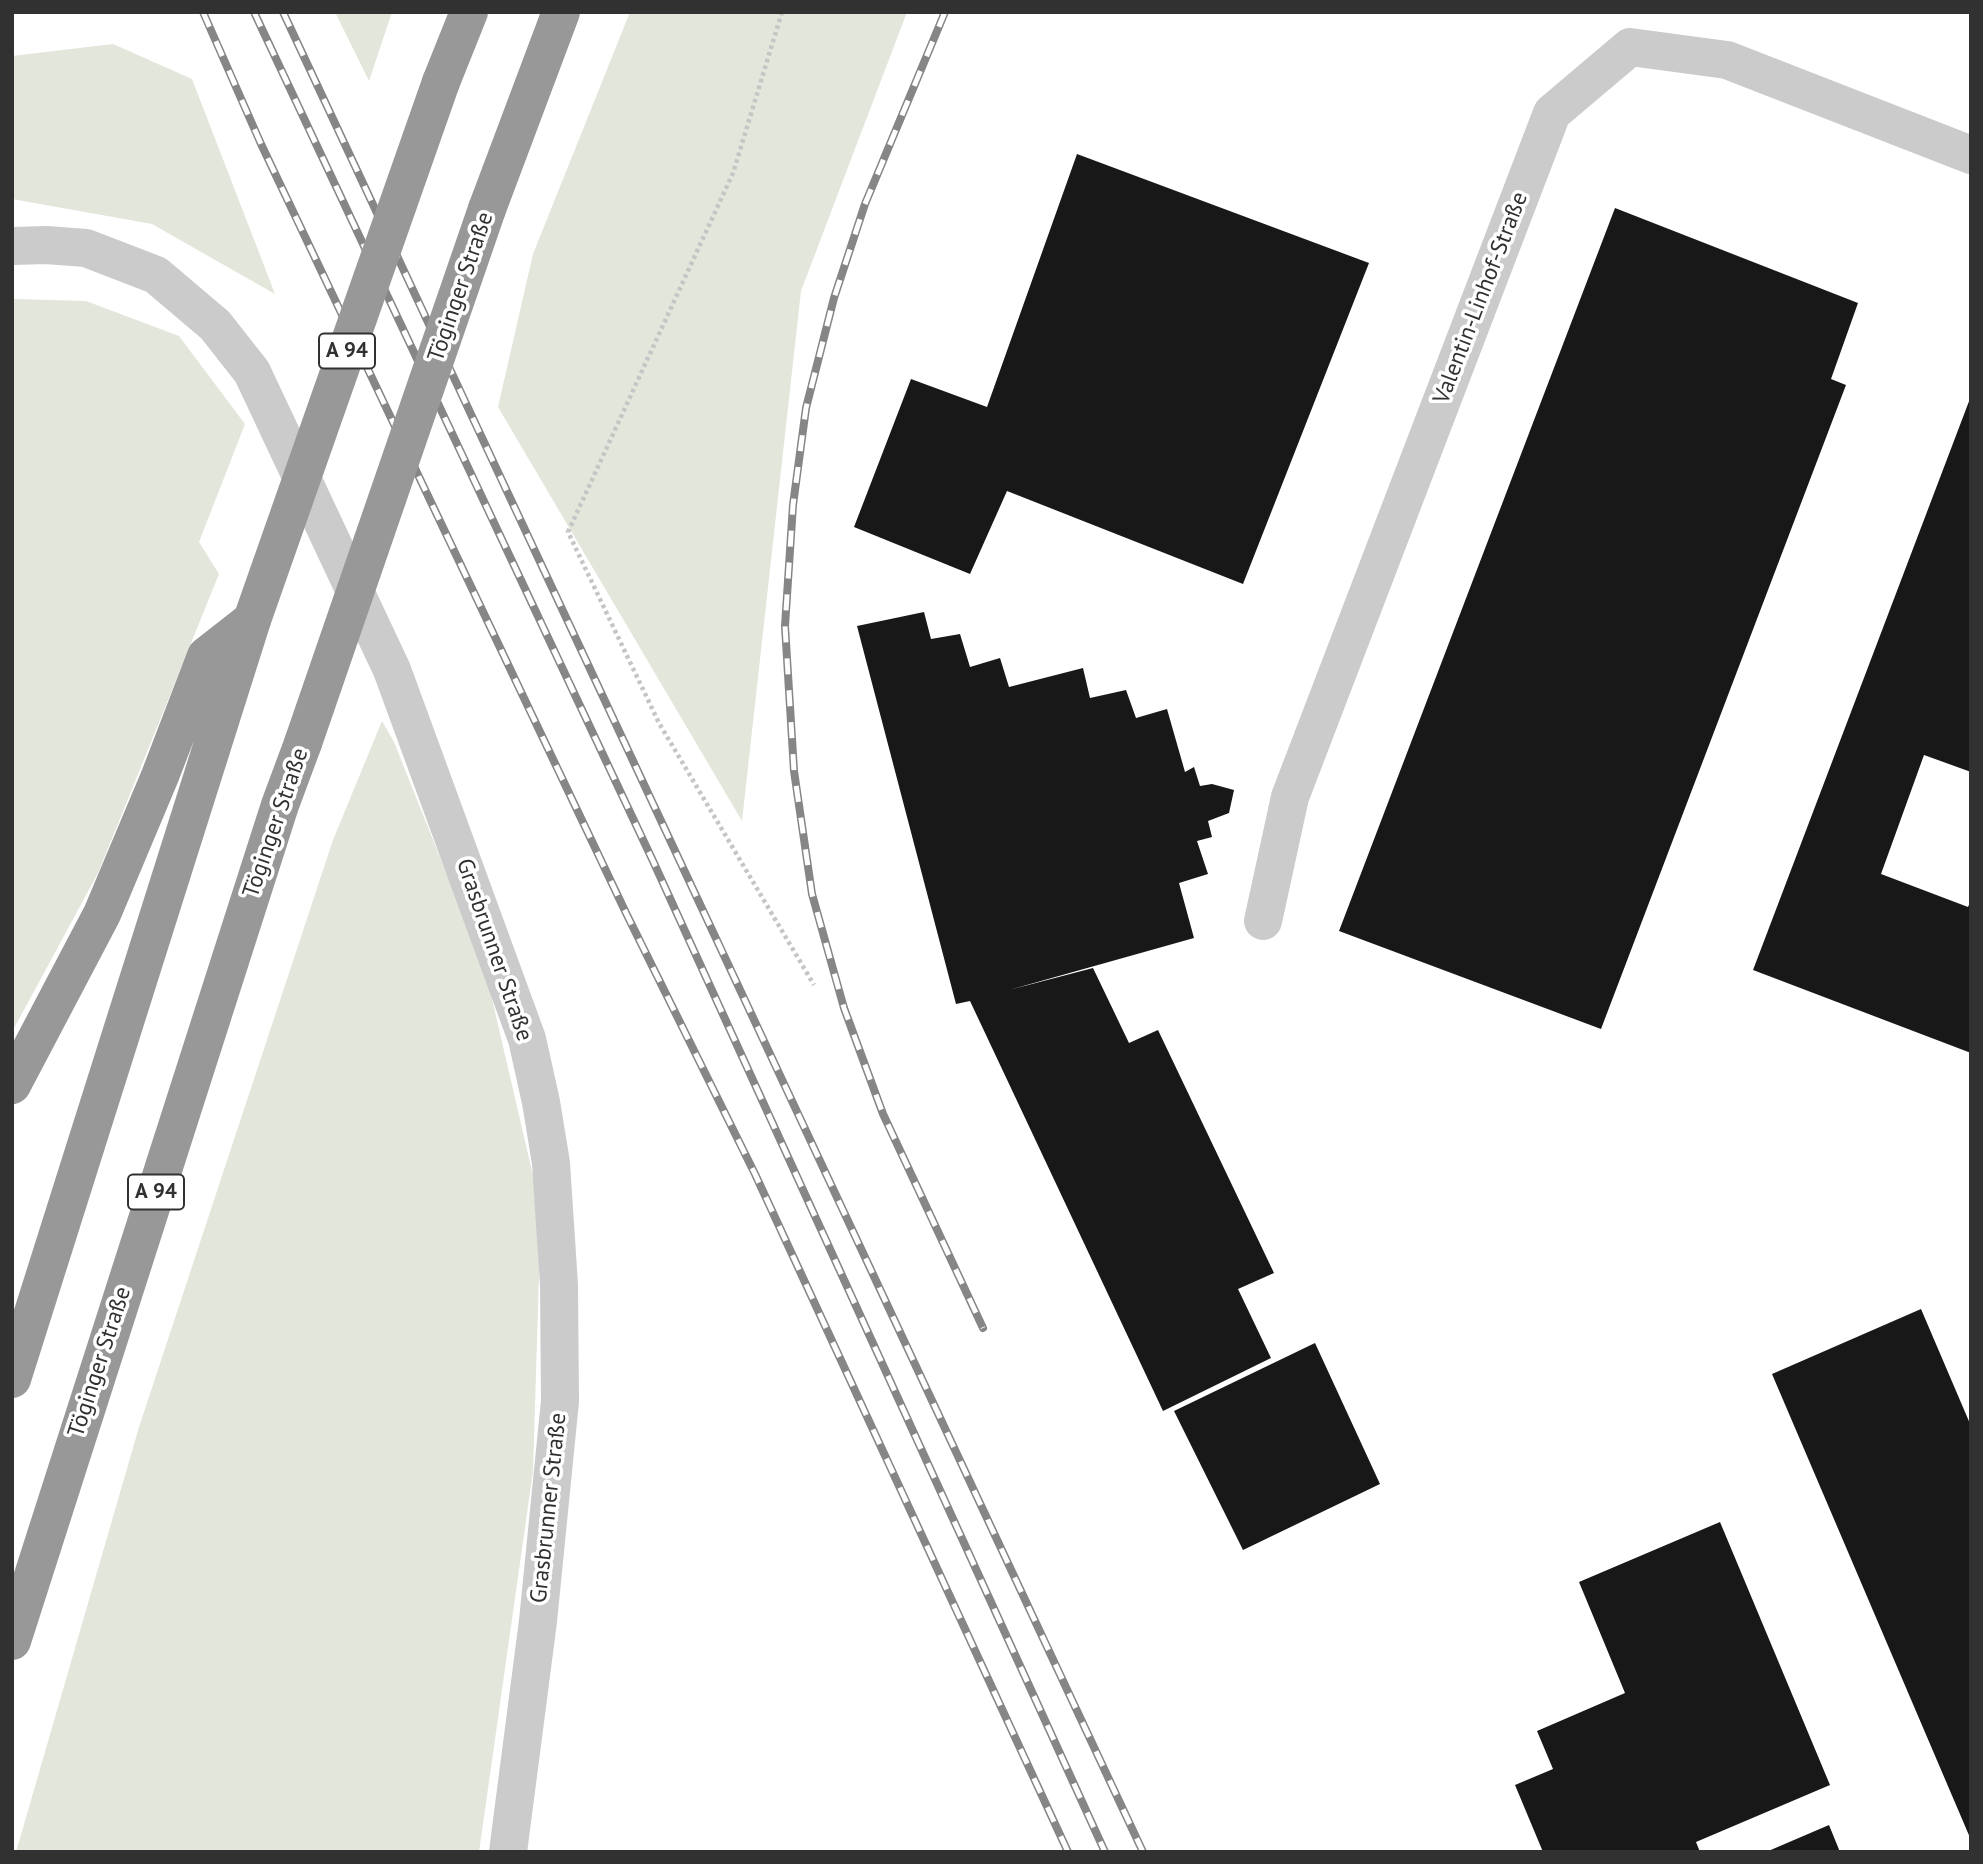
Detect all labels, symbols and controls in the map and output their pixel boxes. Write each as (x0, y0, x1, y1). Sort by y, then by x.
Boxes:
street label: Valentin-Linhof-Straße (1428, 188, 1534, 408)
street label: Töginger Straße (422, 209, 500, 365)
road number: A 94 (319, 334, 375, 368)
street label: Töginger Straße (237, 745, 315, 901)
street label: Grasbrunner Straße (450, 855, 538, 1045)
road number: A 94 (128, 1174, 184, 1210)
street label: Töginger Straße (63, 1283, 137, 1441)
street label: Grasbrunner Straße (525, 1412, 573, 1604)

